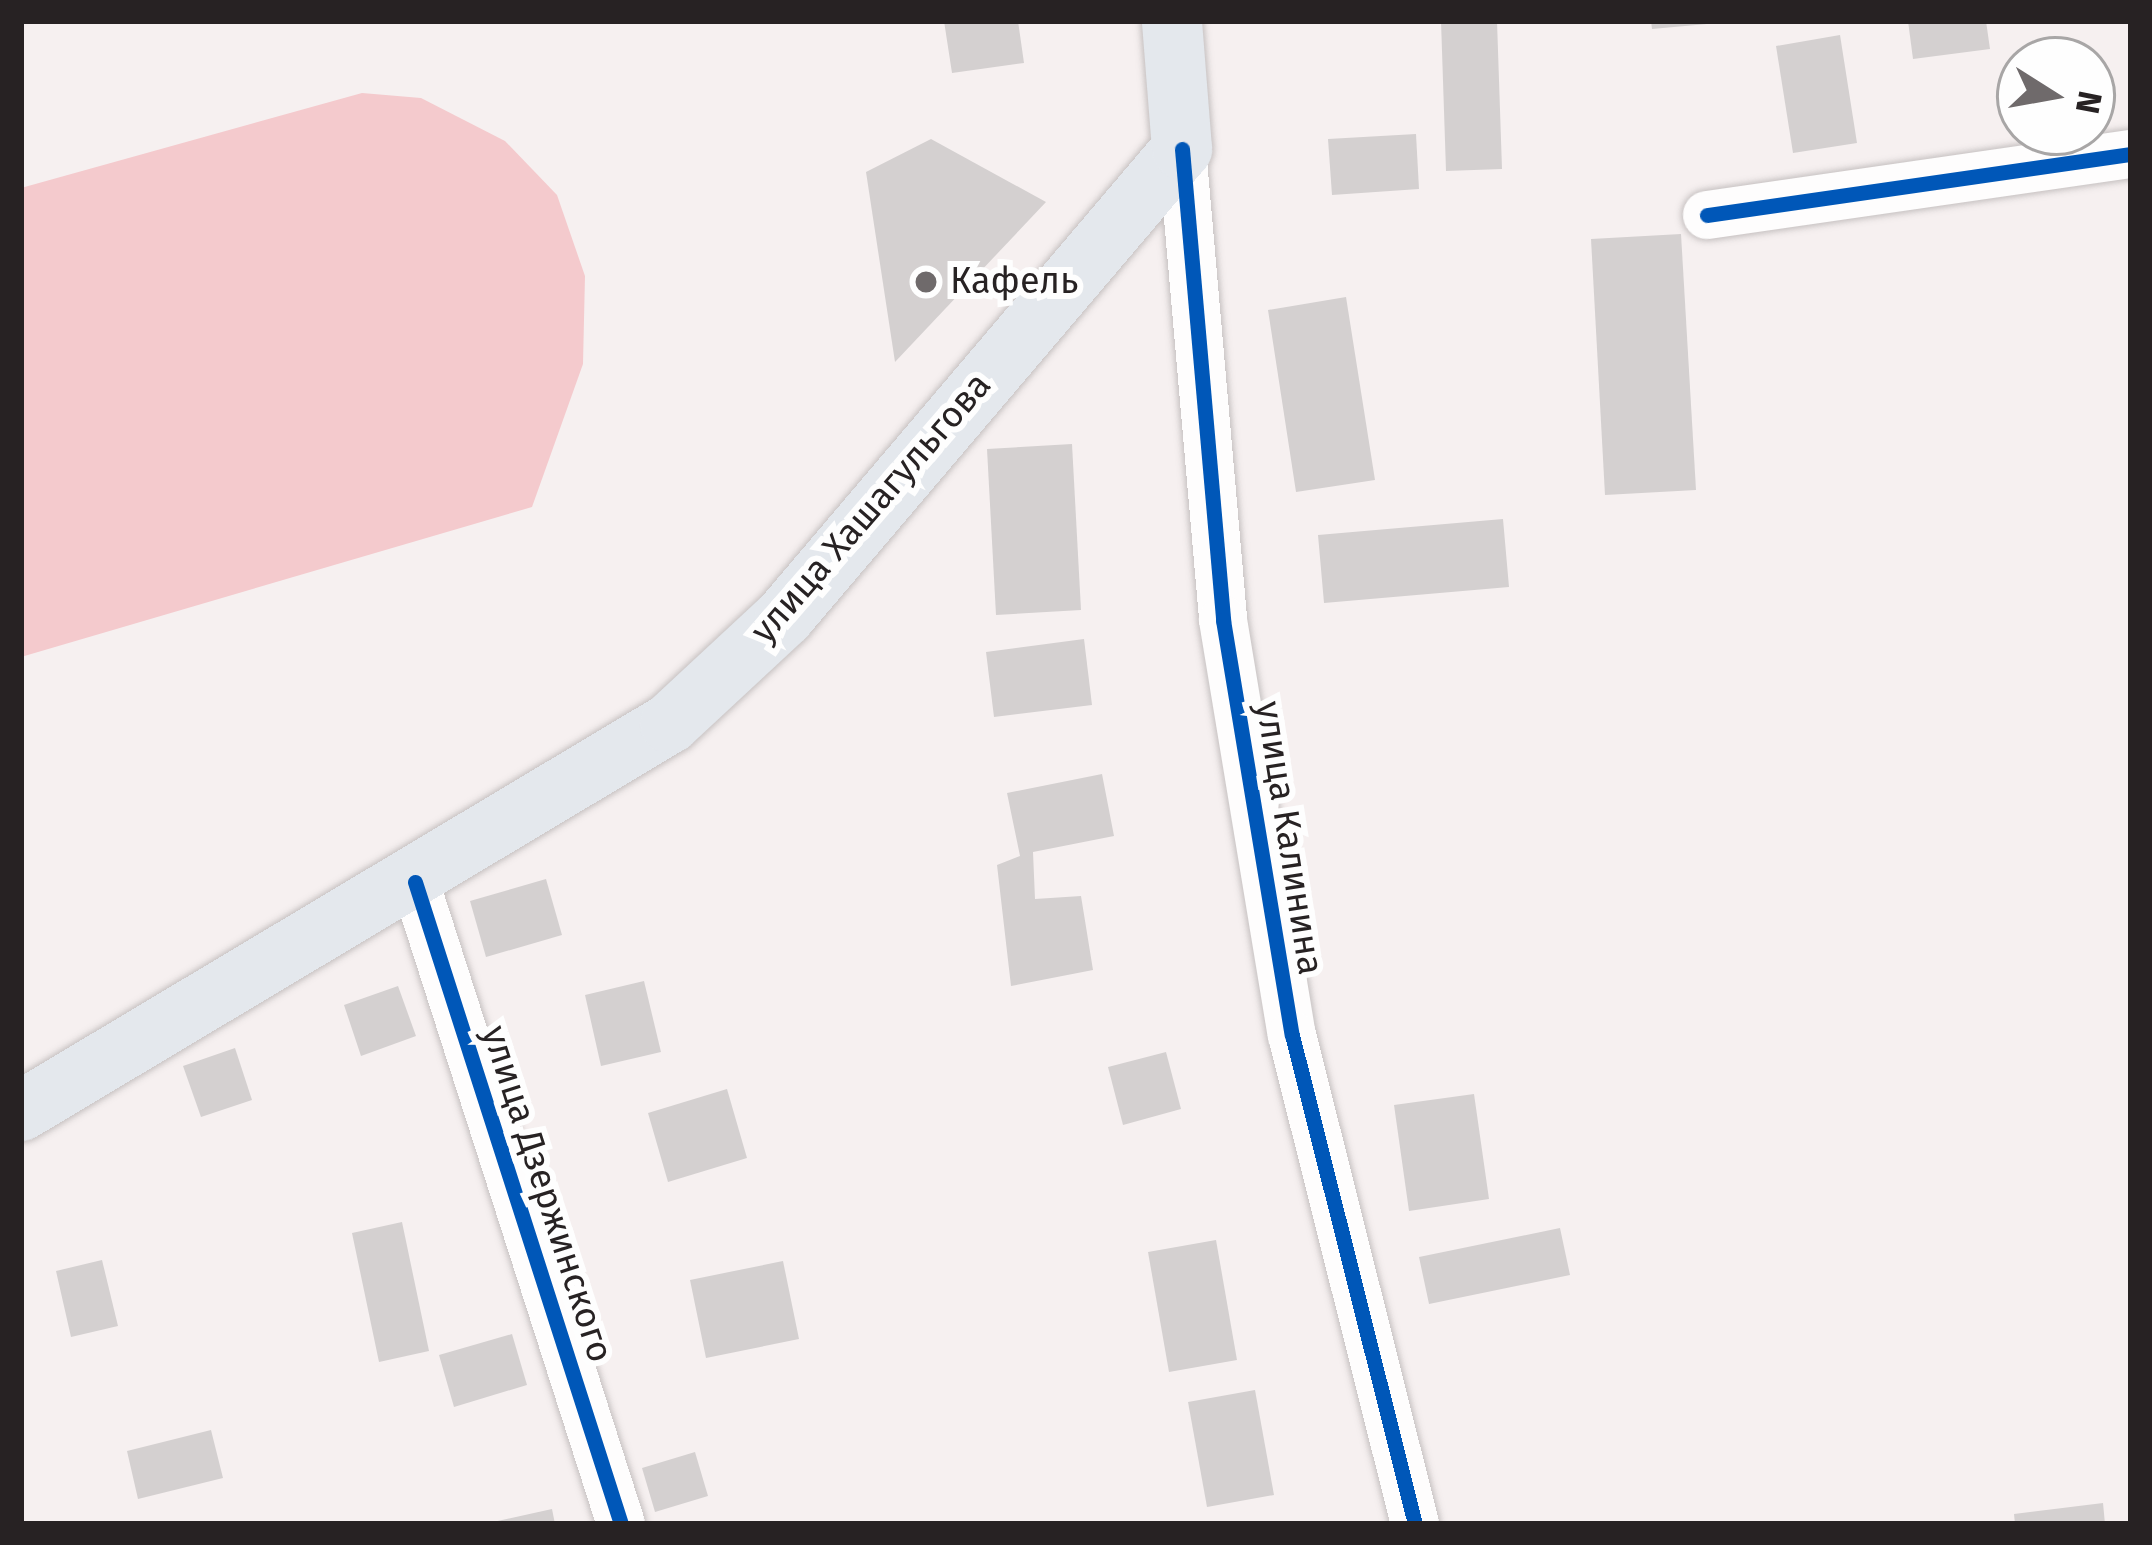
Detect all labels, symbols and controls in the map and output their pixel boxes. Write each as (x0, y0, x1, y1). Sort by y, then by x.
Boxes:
north arrow (1996, 36, 2116, 156)
text: N (2067, 88, 2110, 117)
place label: Кафель (950, 260, 1078, 304)
marker: Кафель (913, 269, 939, 295)
street label: улица Хашагульгова (742, 364, 1000, 652)
street label: улица Калинина (1246, 698, 1332, 978)
street label: улица Дзержинского (472, 1020, 622, 1368)

